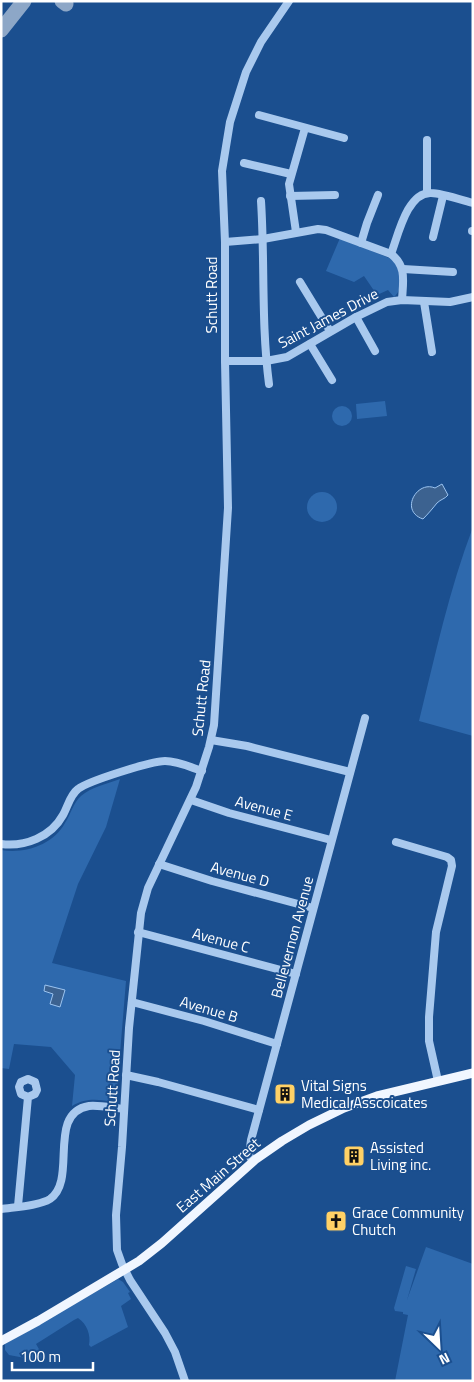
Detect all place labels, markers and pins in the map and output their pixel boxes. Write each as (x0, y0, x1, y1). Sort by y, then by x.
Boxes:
place label: Vital Signs Medical Asscoicates (301, 1074, 428, 1114)
building icon: Vital Signs Medical Asscoicates (273, 1082, 297, 1106)
place label: Assisted Living inc. (370, 1136, 431, 1176)
building icon: Assisted Living inc. (342, 1144, 366, 1168)
place label: Grace Community Chutch (352, 1201, 464, 1241)
church icon: Grace Community Chutch (324, 1209, 348, 1233)

